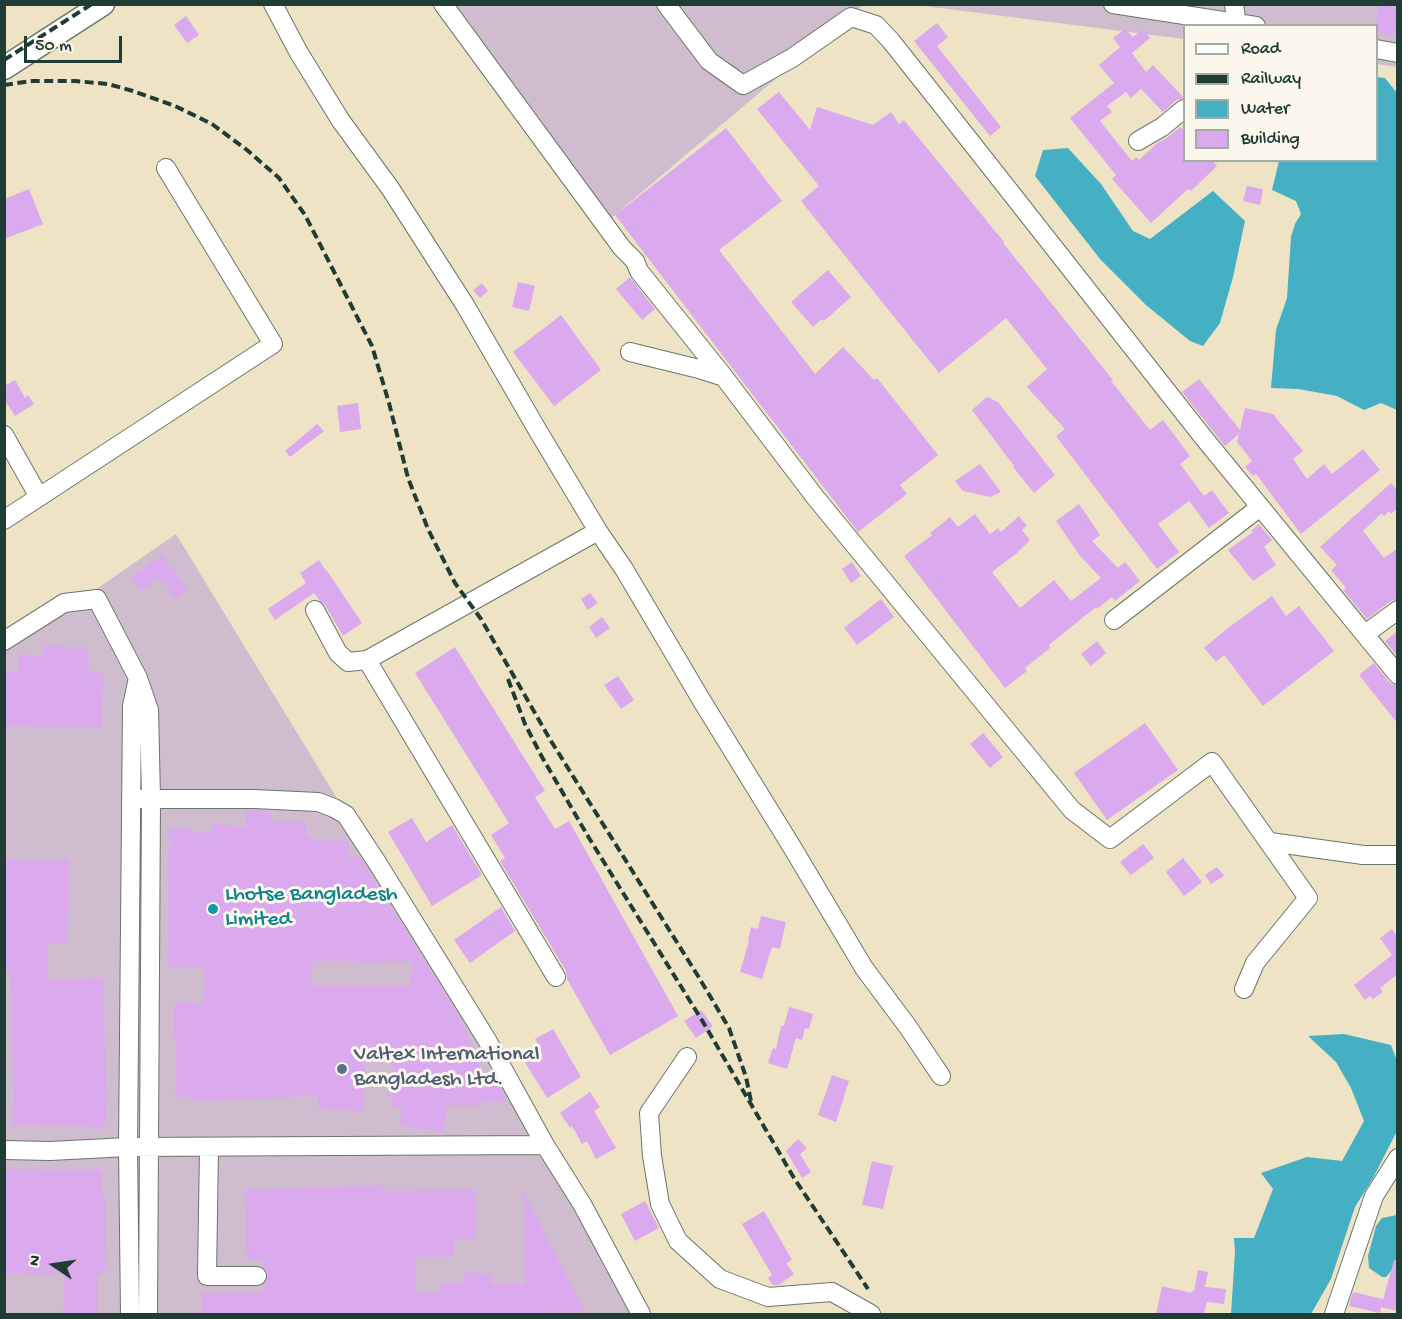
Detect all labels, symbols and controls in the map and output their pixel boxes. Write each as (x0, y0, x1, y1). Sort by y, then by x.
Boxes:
scale bar (27, 24, 124, 62)
legend (1183, 24, 1378, 162)
text: 50 m (35, 36, 72, 57)
text: Road (1241, 39, 1280, 60)
text: Railway (1241, 69, 1301, 90)
text: Water (1241, 99, 1289, 120)
text: Building (1241, 129, 1300, 150)
place label: Lhotse Bangladesh Limited (225, 883, 398, 934)
marker: Lhotse Bangladesh Limited (206, 902, 220, 916)
place label: Valtex International Bangladesh Ltd. (354, 1043, 540, 1094)
marker: Valtex International Bangladesh Ltd. (335, 1062, 349, 1076)
north arrow (24, 1235, 84, 1295)
text: N (26, 1254, 46, 1268)

